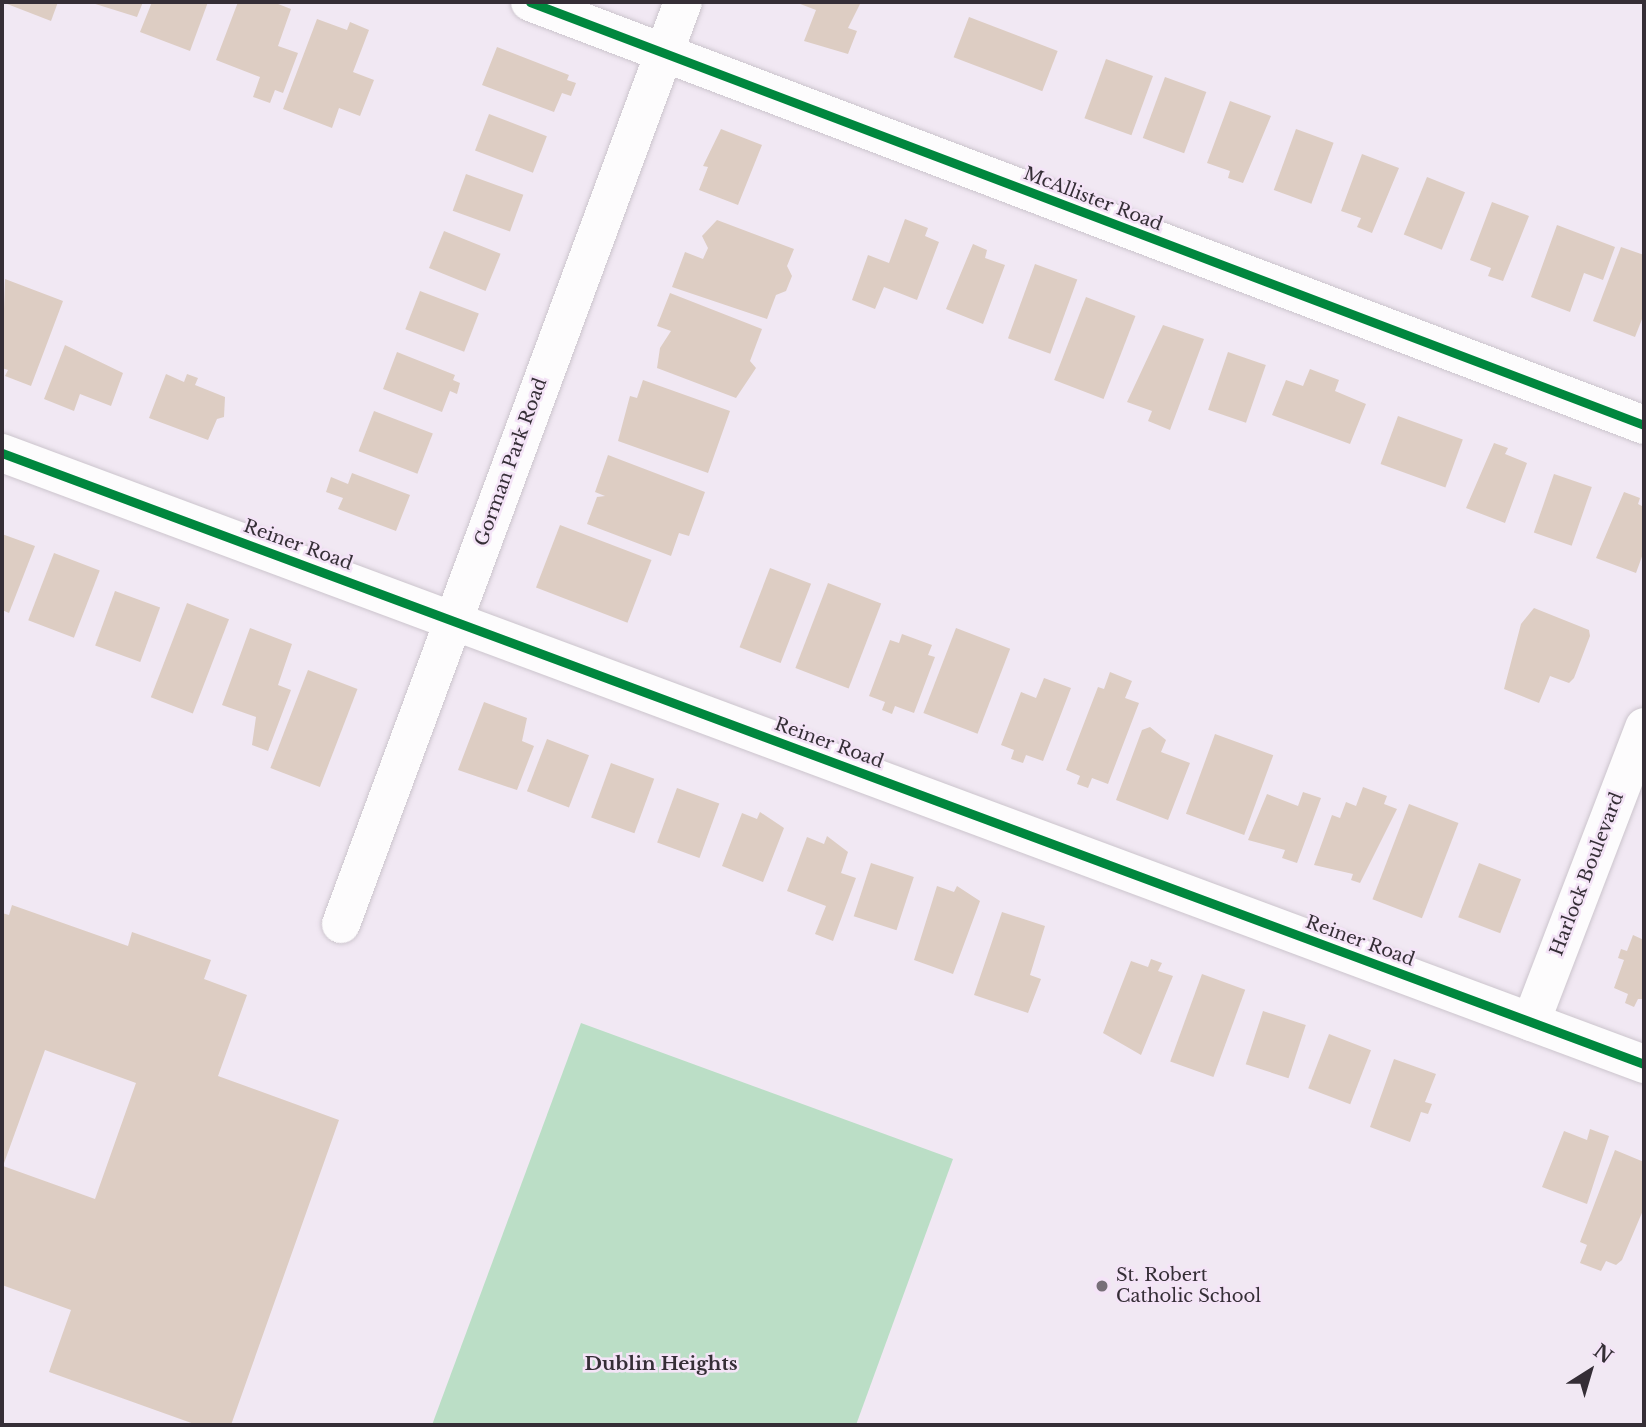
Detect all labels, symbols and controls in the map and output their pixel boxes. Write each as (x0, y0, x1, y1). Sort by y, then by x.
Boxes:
street label: McAllister Road (1020, 162, 1166, 236)
street label: Gorman Park Road (470, 375, 552, 549)
street label: Reiner Road (240, 515, 356, 575)
street label: Reiner Road (771, 713, 887, 773)
street label: Harlock Boulevard (1546, 789, 1628, 959)
street label: Reiner Road (1302, 911, 1418, 971)
place label: St. Robert Catholic School (1116, 1265, 1261, 1308)
marker: St. Robert Catholic School (1094, 1278, 1110, 1294)
north arrow (1555, 1336, 1625, 1406)
text: N (1589, 1339, 1617, 1368)
district label: Dublin Heights (585, 1353, 737, 1375)

